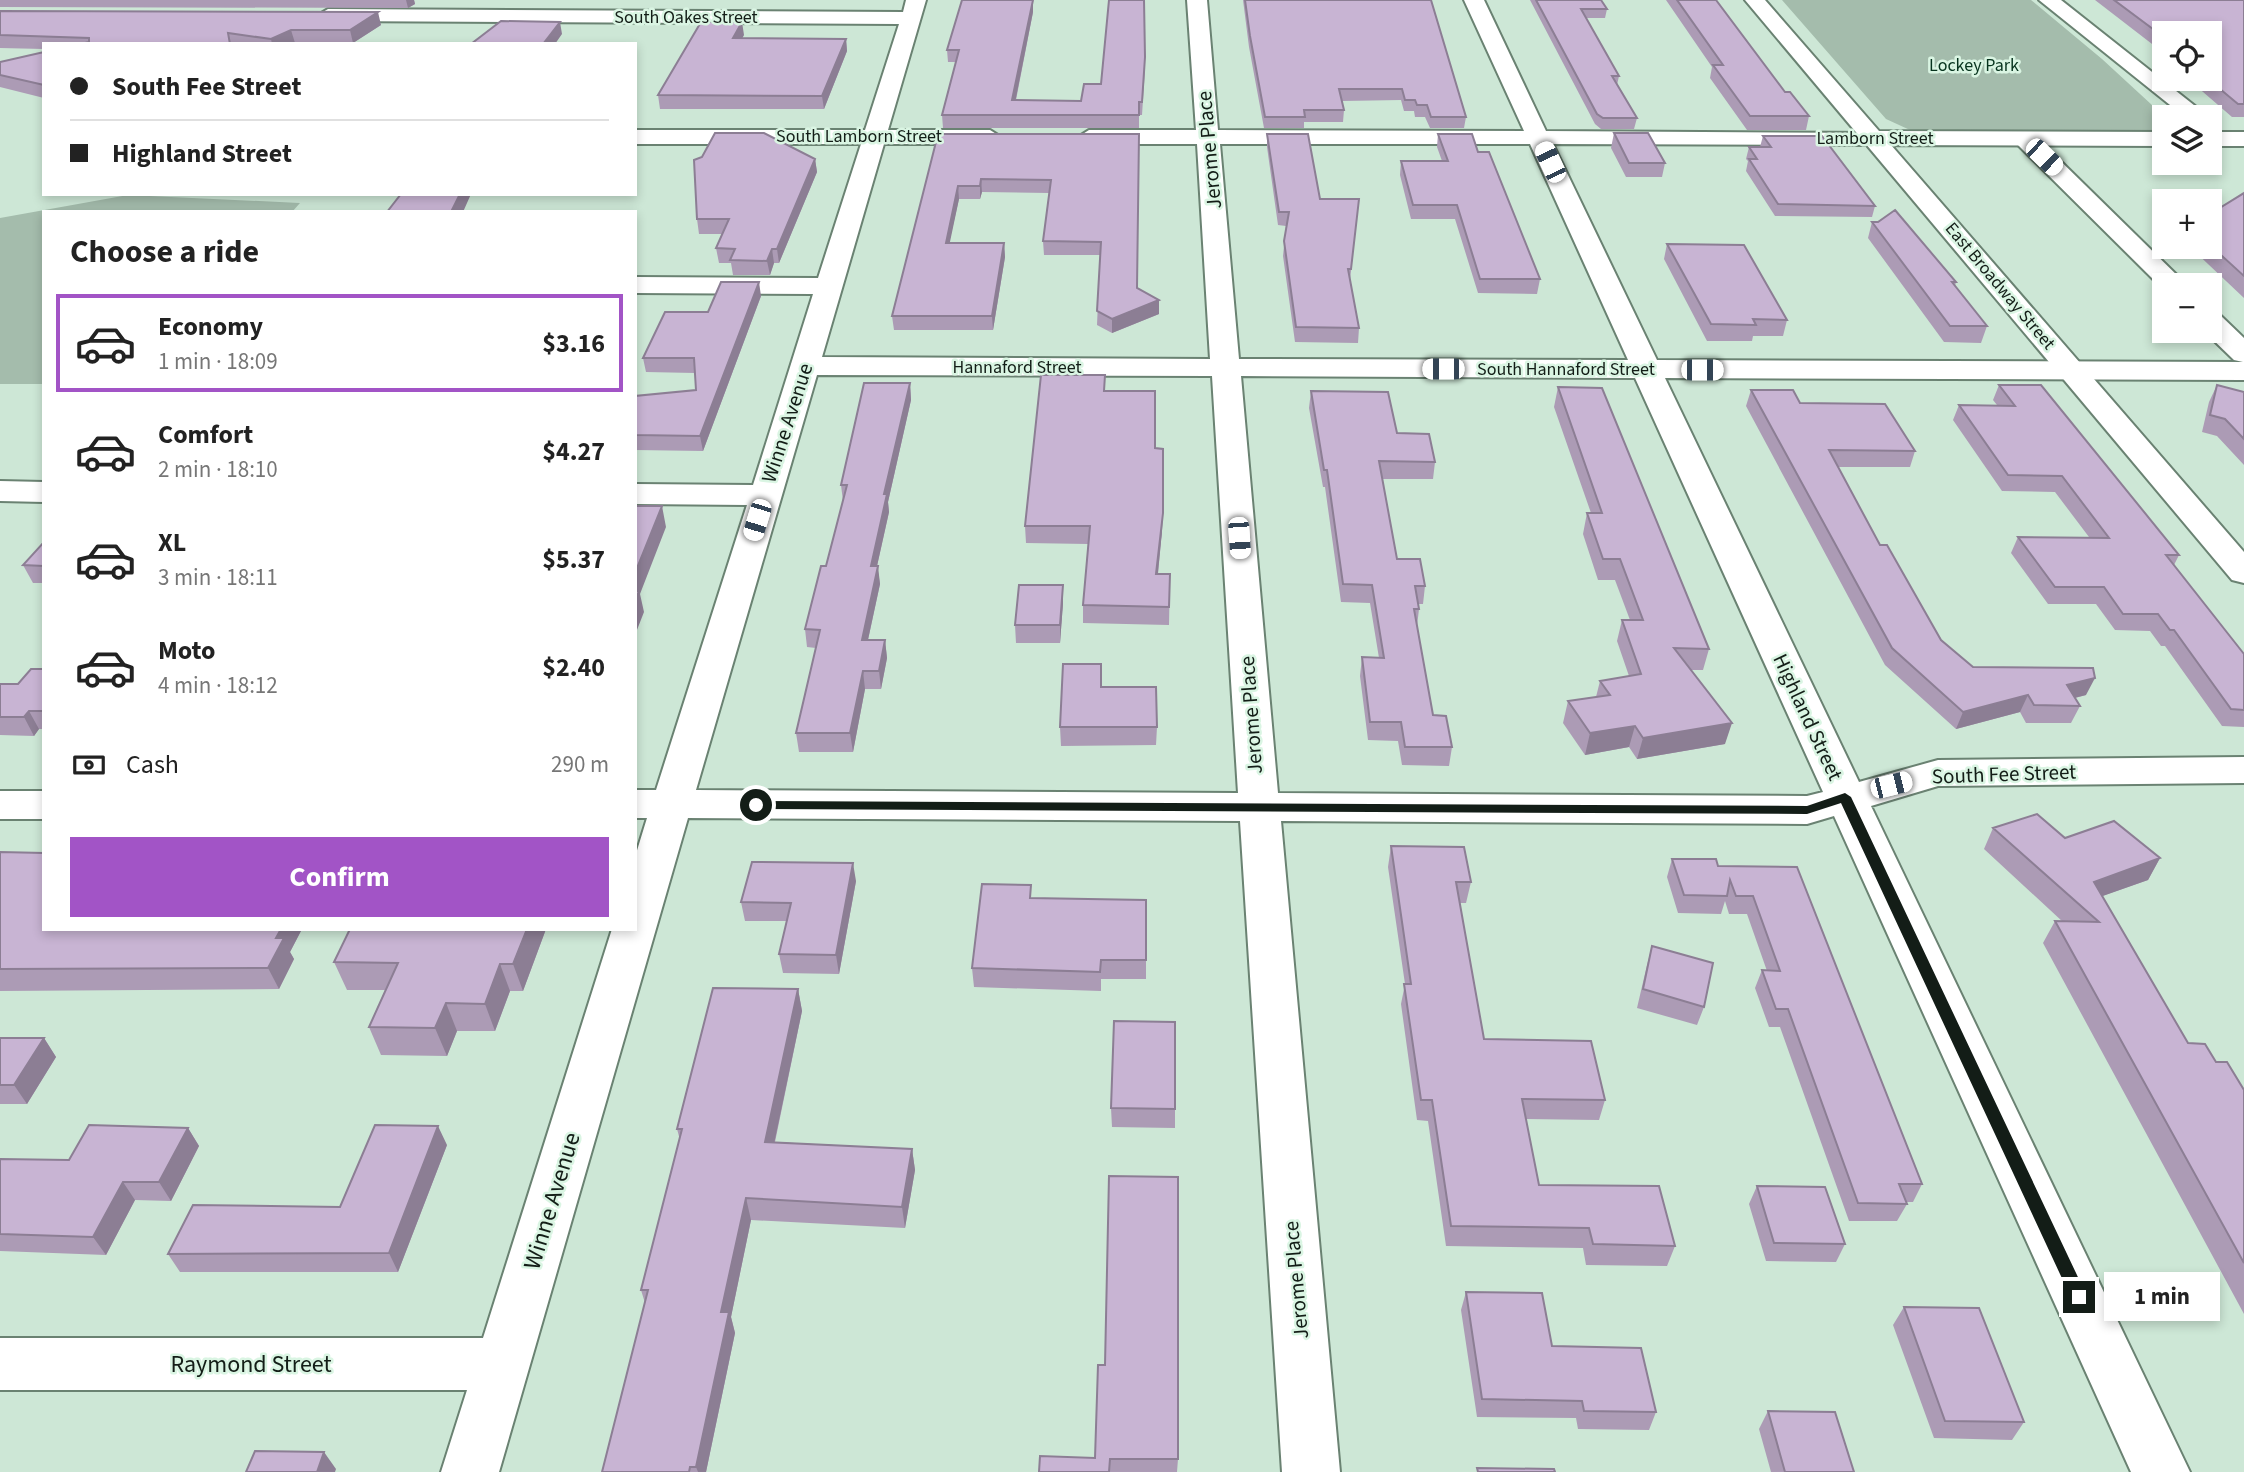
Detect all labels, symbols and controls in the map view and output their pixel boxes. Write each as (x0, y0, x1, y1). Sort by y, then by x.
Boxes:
street label: South Oakes Street (614, 5, 758, 30)
map controls (2152, 21, 2222, 343)
button: locate (2152, 21, 2222, 91)
park label: Lockey Park (1929, 53, 2019, 78)
text: South Fee Street (112, 68, 301, 105)
street label: Jerome Place (1189, 90, 1229, 210)
button: layers (2152, 105, 2222, 175)
street label: South Lamborn Street (776, 124, 942, 149)
street label: Lamborn Street (1816, 126, 1934, 151)
text: Highland Street (112, 135, 292, 172)
car (2022, 135, 2067, 179)
car (1532, 139, 1569, 185)
button: + (2152, 189, 2222, 259)
street label: East Broadway Street (1939, 217, 2061, 355)
text: Choose a ride (70, 229, 259, 275)
button: − (2152, 273, 2222, 343)
text: Economy (158, 308, 263, 345)
icon: car (74, 312, 137, 375)
text: $3.16 (542, 325, 605, 362)
text: 1 min · 18:09 (158, 345, 278, 378)
street label: Hannaford Street (952, 355, 1082, 380)
street label: South Hannaford Street (1477, 357, 1655, 382)
street label: Winne Avenue (754, 359, 820, 487)
car (1423, 359, 1465, 380)
car (1682, 360, 1724, 381)
text: Comfort (158, 416, 253, 453)
icon: car (74, 420, 137, 483)
text: $4.27 (542, 433, 605, 470)
text: 2 min · 18:10 (158, 453, 278, 486)
car (741, 497, 774, 543)
car (1228, 516, 1251, 560)
text: XL (158, 524, 186, 561)
icon: car (74, 528, 137, 591)
text: $5.37 (542, 541, 605, 578)
text: 3 min · 18:11 (158, 561, 278, 594)
text: Moto (158, 632, 215, 669)
icon: car (74, 636, 137, 699)
text: $2.40 (542, 649, 605, 686)
street label: Highland Street (1766, 649, 1850, 785)
street label: Jerome Place (1232, 655, 1270, 775)
text: 4 min · 18:12 (158, 669, 278, 702)
icon: cash (70, 746, 108, 784)
text: Cash (126, 746, 179, 783)
text: 290 m (551, 748, 609, 781)
street label: South Fee Street (1931, 756, 2077, 792)
car (1869, 770, 1914, 800)
route start (740, 789, 772, 821)
button: Confirm (70, 837, 609, 917)
street label: Winne Avenue (515, 1128, 589, 1274)
street label: Jerome Place (1276, 1220, 1316, 1340)
callout: 1 min (2104, 1272, 2219, 1322)
text: 1 min (2134, 1280, 2190, 1313)
route end (2063, 1281, 2095, 1313)
street label: Raymond Street (170, 1347, 332, 1382)

